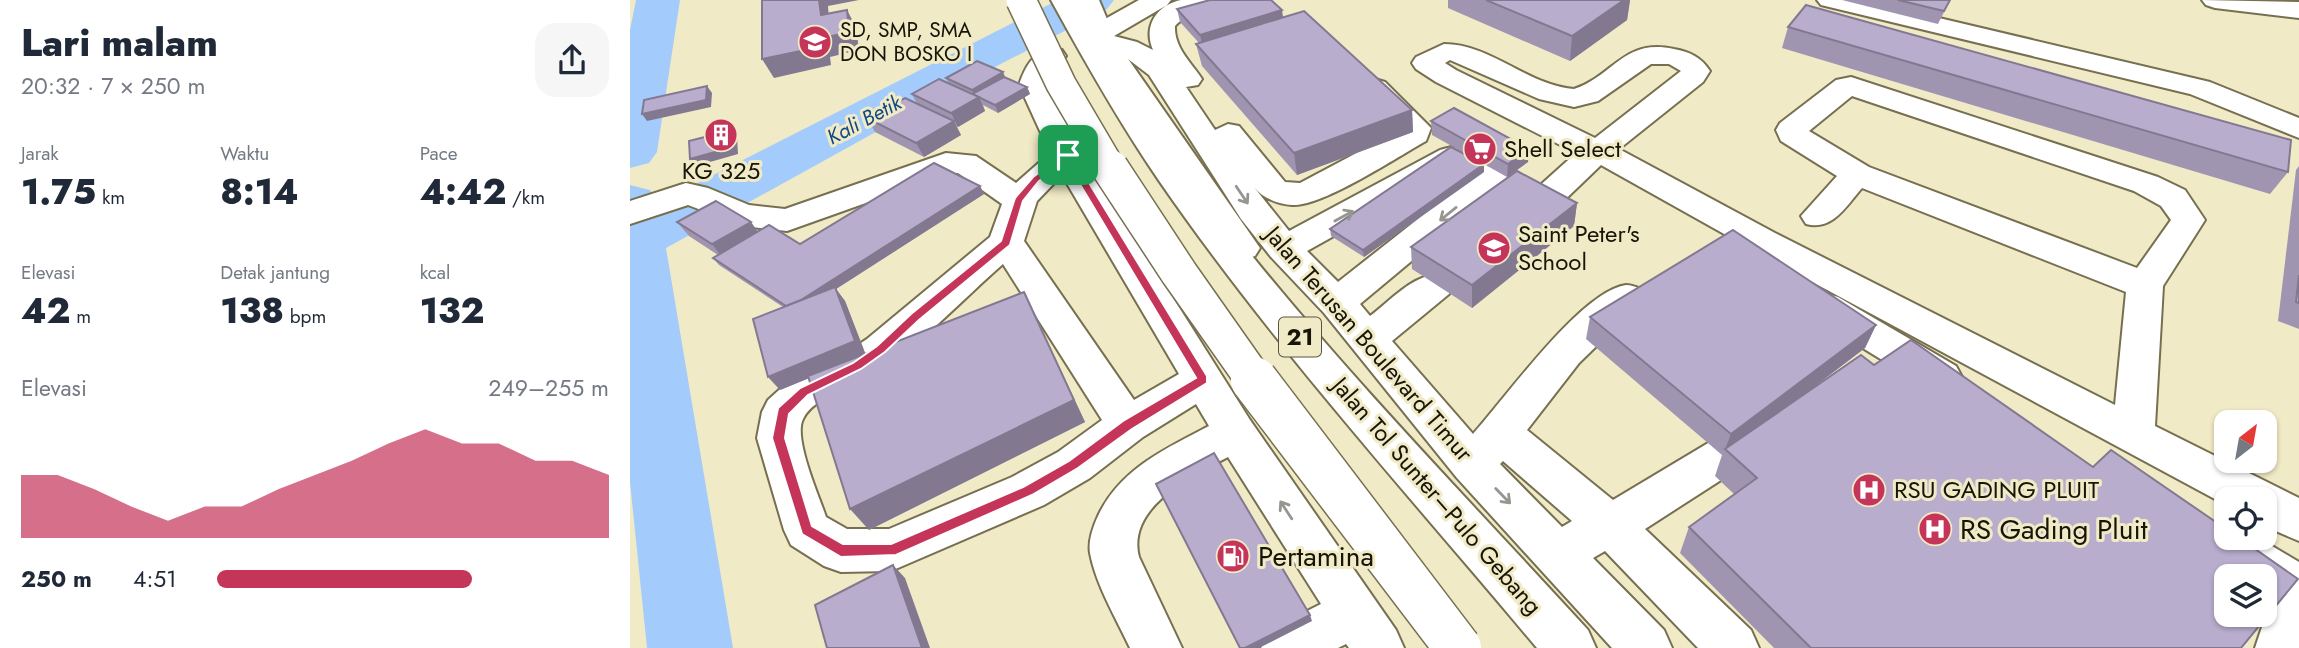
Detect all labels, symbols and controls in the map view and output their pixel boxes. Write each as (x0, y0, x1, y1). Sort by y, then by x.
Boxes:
text: Lari malam (21, 15, 218, 70)
place label: SD, SMP, SMA DON BOSKO I (840, 15, 972, 69)
button: share (535, 23, 609, 97)
school or university icon: SD, SMP, SMA DON BOSKO I (796, 23, 834, 61)
text: 20:32 · 7 × 250 m (21, 69, 205, 103)
water label: Kali Betik (821, 87, 907, 152)
building icon: KG 325 (702, 116, 740, 154)
pin (1038, 125, 1098, 185)
supermarket icon: Shell Select (1461, 130, 1499, 168)
place label: Shell Select (1504, 131, 1621, 166)
icon: arrive (1049, 136, 1087, 174)
text: Jarak (21, 140, 59, 167)
text: Waktu (220, 140, 269, 167)
text: Pace (420, 140, 458, 167)
place label: KG 325 (682, 153, 760, 188)
text: 1.75 (21, 167, 96, 217)
text: 8:14 (220, 167, 299, 217)
text: 4:42 (420, 167, 506, 217)
text: km (96, 184, 125, 211)
text: /km (506, 184, 545, 211)
one-way arrow (1236, 184, 1250, 204)
one-way arrow (1440, 206, 1458, 221)
one-way arrow (1333, 209, 1354, 222)
street label: Jalan Terusan Boulevard Timur (1255, 216, 1482, 470)
place label: Saint Peter's School (1518, 216, 1640, 279)
school or university icon: Saint Peter's School (1475, 229, 1513, 267)
text: Elevasi (21, 259, 75, 286)
text: Detak jantung (220, 259, 330, 286)
text: kcal (420, 259, 450, 286)
text: 42 (21, 286, 71, 336)
text: 138 (220, 286, 284, 336)
text: 132 (420, 286, 484, 336)
text: m (71, 303, 91, 330)
text: bpm (284, 303, 326, 330)
road number: 21 (1279, 318, 1321, 356)
street label: Jalan Tol Sunter–Pulo Gebang (1322, 367, 1551, 622)
text: Elevasi (21, 371, 87, 405)
text: 249–255 m (488, 371, 609, 405)
north arrow (2214, 410, 2277, 472)
map controls (2214, 410, 2277, 627)
hospital icon: RSU GADING PLUIT (1850, 471, 1888, 509)
place label: RSU GADING PLUIT (1894, 472, 2099, 507)
one-way arrow (1495, 487, 1512, 504)
button: locate (2214, 487, 2277, 550)
one-way arrow (1278, 500, 1292, 520)
place label: RS Gading Pluit (1960, 509, 2148, 550)
hospital icon: RS Gading Pluit (1916, 510, 1954, 548)
place label: Pertamina (1258, 536, 1374, 577)
fuel station icon: Pertamina (1214, 537, 1252, 575)
text: 250 m (21, 562, 92, 596)
text: 4:51 (133, 562, 177, 596)
button: layers (2214, 564, 2277, 627)

